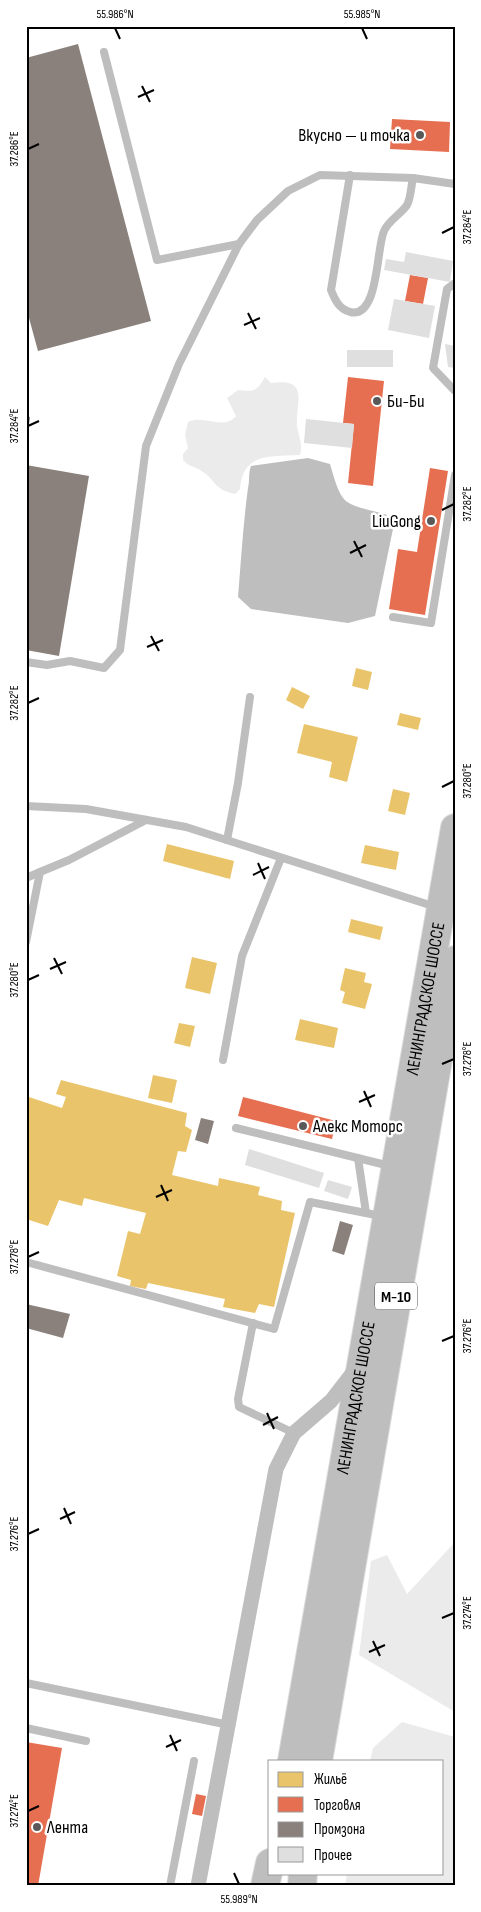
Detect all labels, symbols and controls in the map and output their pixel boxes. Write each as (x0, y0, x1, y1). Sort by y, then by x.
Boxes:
text: 55.986°N (96, 7, 134, 22)
text: 55.985°N (344, 7, 380, 22)
place label: Вкусно — и точка (298, 125, 410, 146)
marker: Вкусно — и точка (414, 129, 426, 141)
text: 37.286°E (7, 131, 22, 167)
text: 37.284°E (460, 209, 475, 244)
place label: Би-Би (387, 391, 424, 412)
marker: Би-Би (371, 395, 383, 407)
text: 37.284°E (7, 408, 22, 443)
text: 37.282°E (460, 486, 475, 522)
place label: LiuGong (372, 511, 421, 532)
marker: LiuGong (425, 515, 437, 527)
text: 37.282°E (7, 685, 22, 721)
text: 37.280°E (460, 763, 475, 799)
street label: ЛЕНИНГРАДСКОЕ ШОССЕ (402, 921, 449, 1078)
text: 37.280°E (7, 962, 22, 998)
text: 37.278°E (460, 1042, 475, 1076)
place label: Алекс Моторс (312, 1116, 403, 1137)
marker: Алекс Моторс (297, 1120, 309, 1132)
text: 37.278°E (7, 1240, 22, 1274)
road number: М-10 (375, 1282, 417, 1310)
text: 37.276°E (460, 1318, 475, 1353)
street label: ЛЕНИНГРАДСКОЕ ШОССЕ (332, 1320, 380, 1477)
text: 37.276°E (7, 1516, 22, 1551)
text: 37.274°E (460, 1596, 475, 1630)
legend (268, 1760, 444, 1874)
text: Жильё (314, 1770, 347, 1789)
text: 37.274°E (7, 1794, 22, 1828)
text: Торговля (314, 1796, 361, 1815)
place label: Лента (46, 1817, 88, 1838)
text: Промзона (314, 1820, 365, 1839)
marker: Лента (31, 1821, 43, 1833)
text: Прочее (314, 1846, 352, 1865)
text: 55.989°N (220, 1892, 258, 1907)

